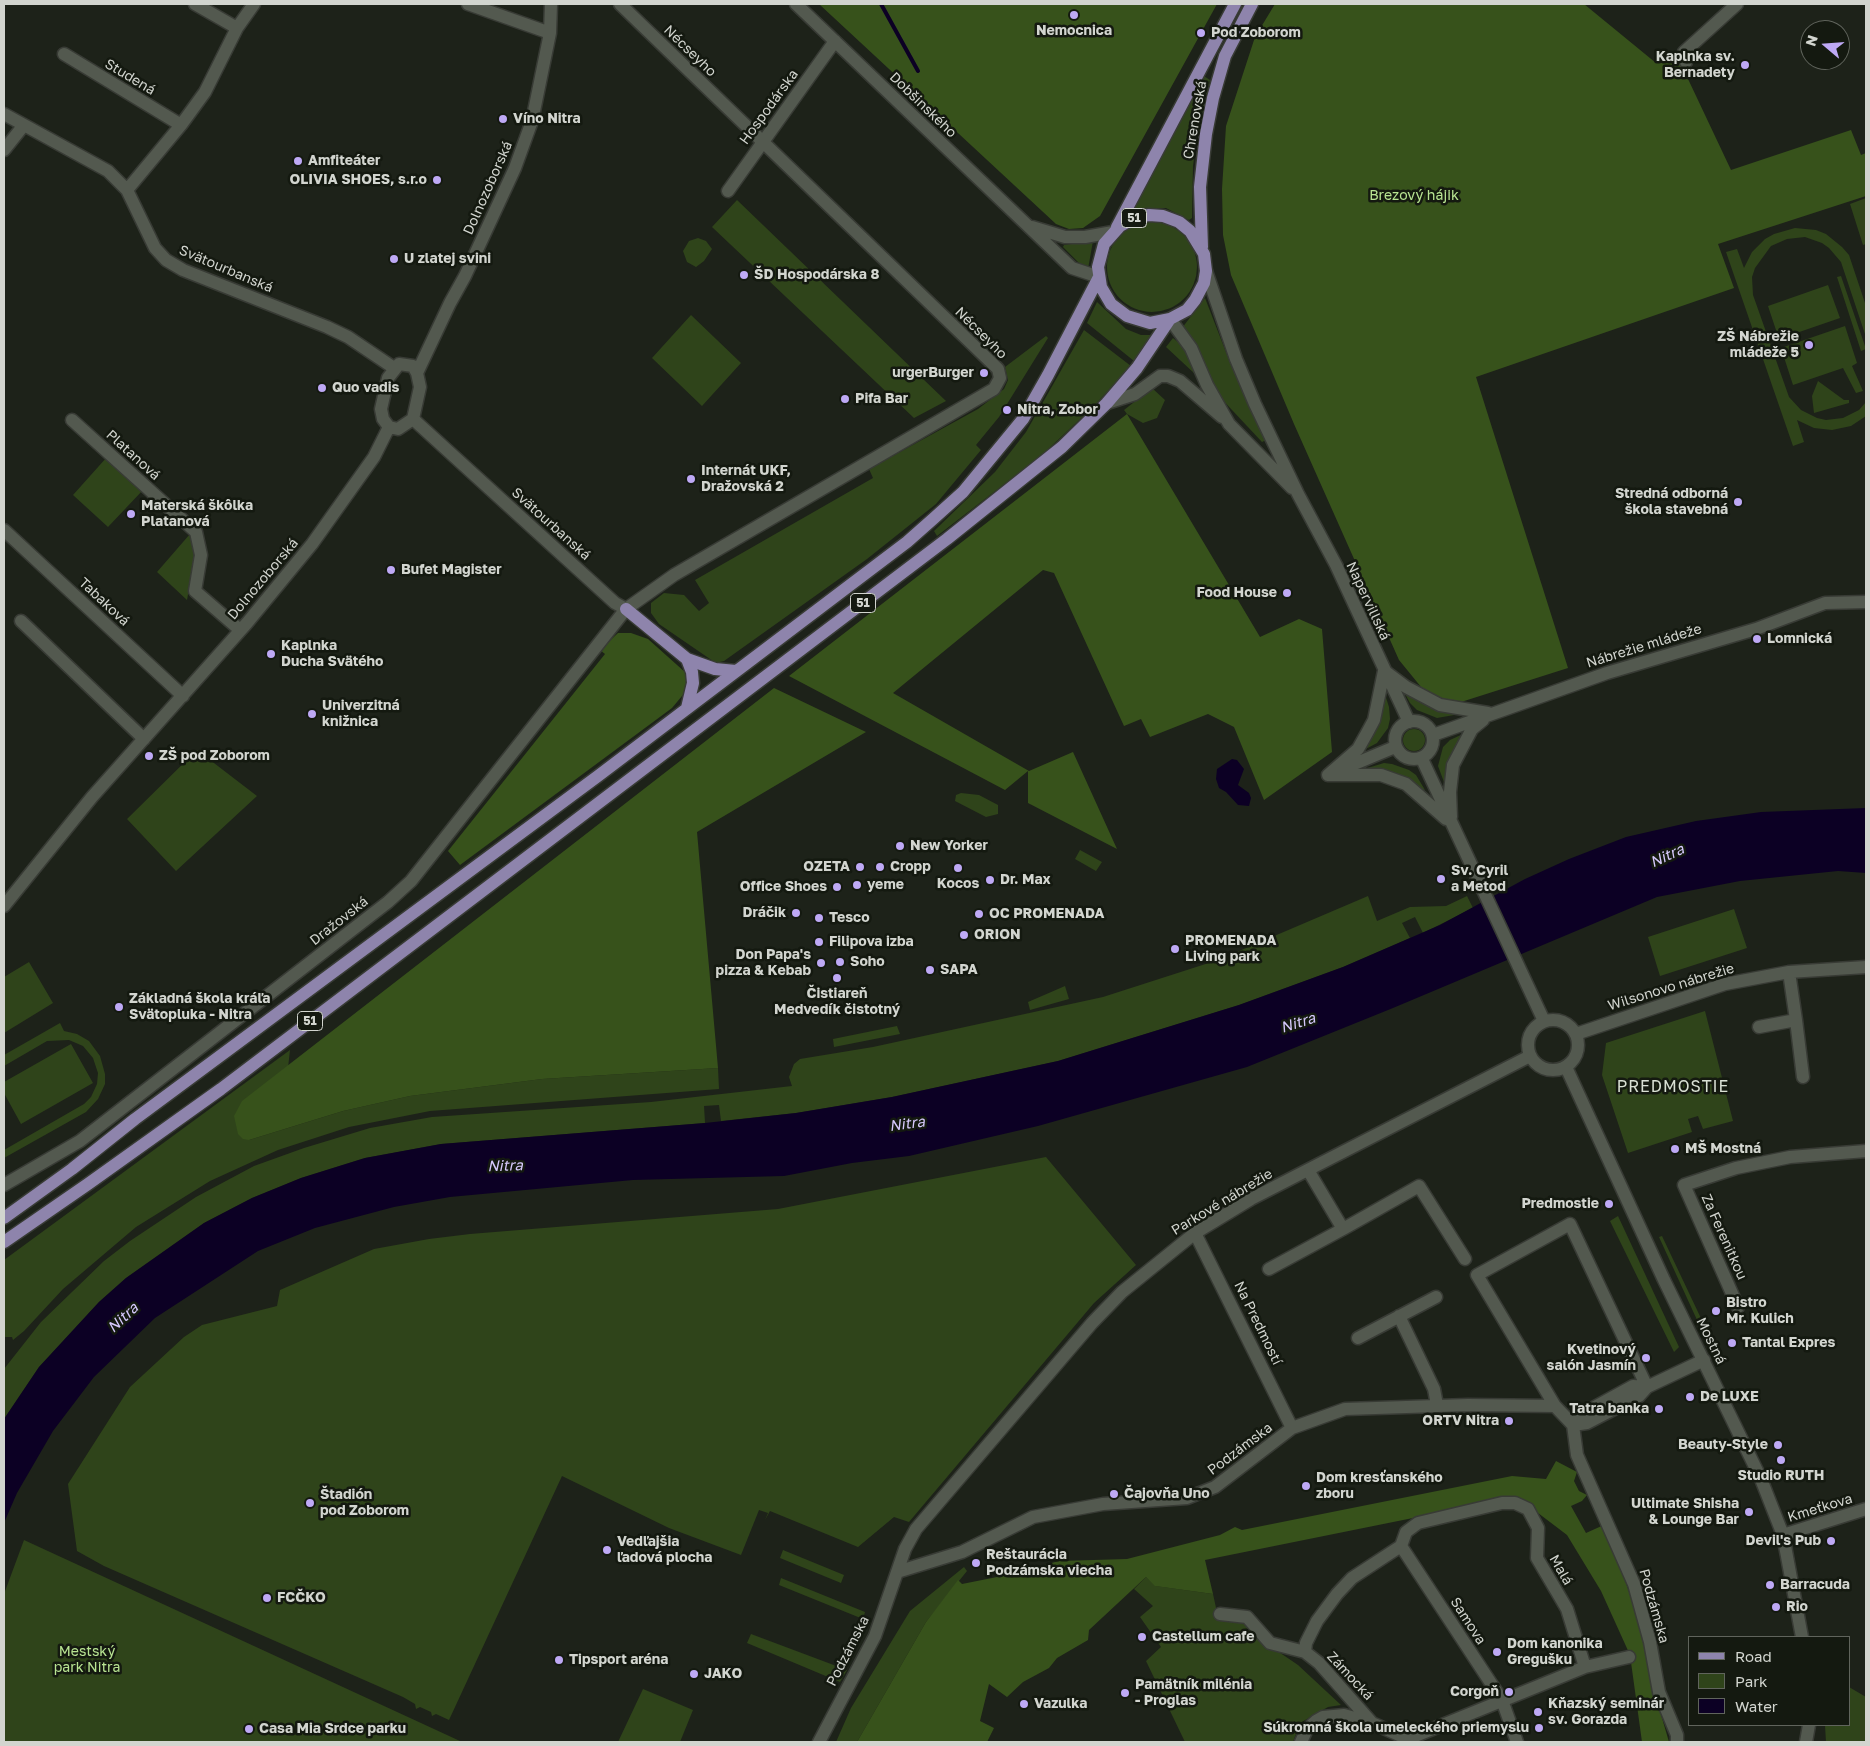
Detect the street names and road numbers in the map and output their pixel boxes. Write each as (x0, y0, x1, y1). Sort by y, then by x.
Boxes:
street label: Nécseyho (660, 22, 720, 80)
street label: Studená (102, 55, 158, 99)
street label: Hospodárska (736, 66, 802, 148)
street label: Dobšinského (886, 69, 960, 141)
street label: Chrenovská (1180, 80, 1210, 160)
street label: Dolnozoborská (460, 139, 516, 237)
road number: 51 (1122, 208, 1146, 228)
street label: Svätourbanská (177, 242, 275, 296)
street label: Nécseyho (952, 304, 1010, 362)
street label: Platanová (102, 426, 164, 484)
street label: Svätourbanská (508, 484, 594, 564)
street label: Dolnozoborská (224, 535, 302, 623)
street label: Napervillská (1342, 559, 1394, 643)
street label: Tabaková (75, 574, 133, 630)
road number: 51 (850, 594, 876, 612)
street label: Nábrežie mládeže (1584, 620, 1704, 672)
street label: Dražovská (307, 893, 371, 949)
street label: Wilsonovo nábrežie (1606, 960, 1736, 1014)
road number: 51 (298, 1011, 322, 1030)
street label: Parkové nábrežie (1168, 1165, 1276, 1239)
street label: Za Ferenitkou (1698, 1192, 1750, 1282)
street label: Na Predmostí (1231, 1278, 1285, 1368)
street label: Mostná (1692, 1315, 1730, 1367)
street label: Podzámska (1204, 1419, 1276, 1479)
street label: Kmeťkova (1786, 1490, 1854, 1526)
street label: Malá (1546, 1552, 1576, 1588)
street label: Podzámska (1635, 1567, 1673, 1645)
street label: Samova (1447, 1594, 1489, 1648)
street label: Podzámska (823, 1613, 873, 1689)
street label: Zámocká (1323, 1648, 1377, 1704)

